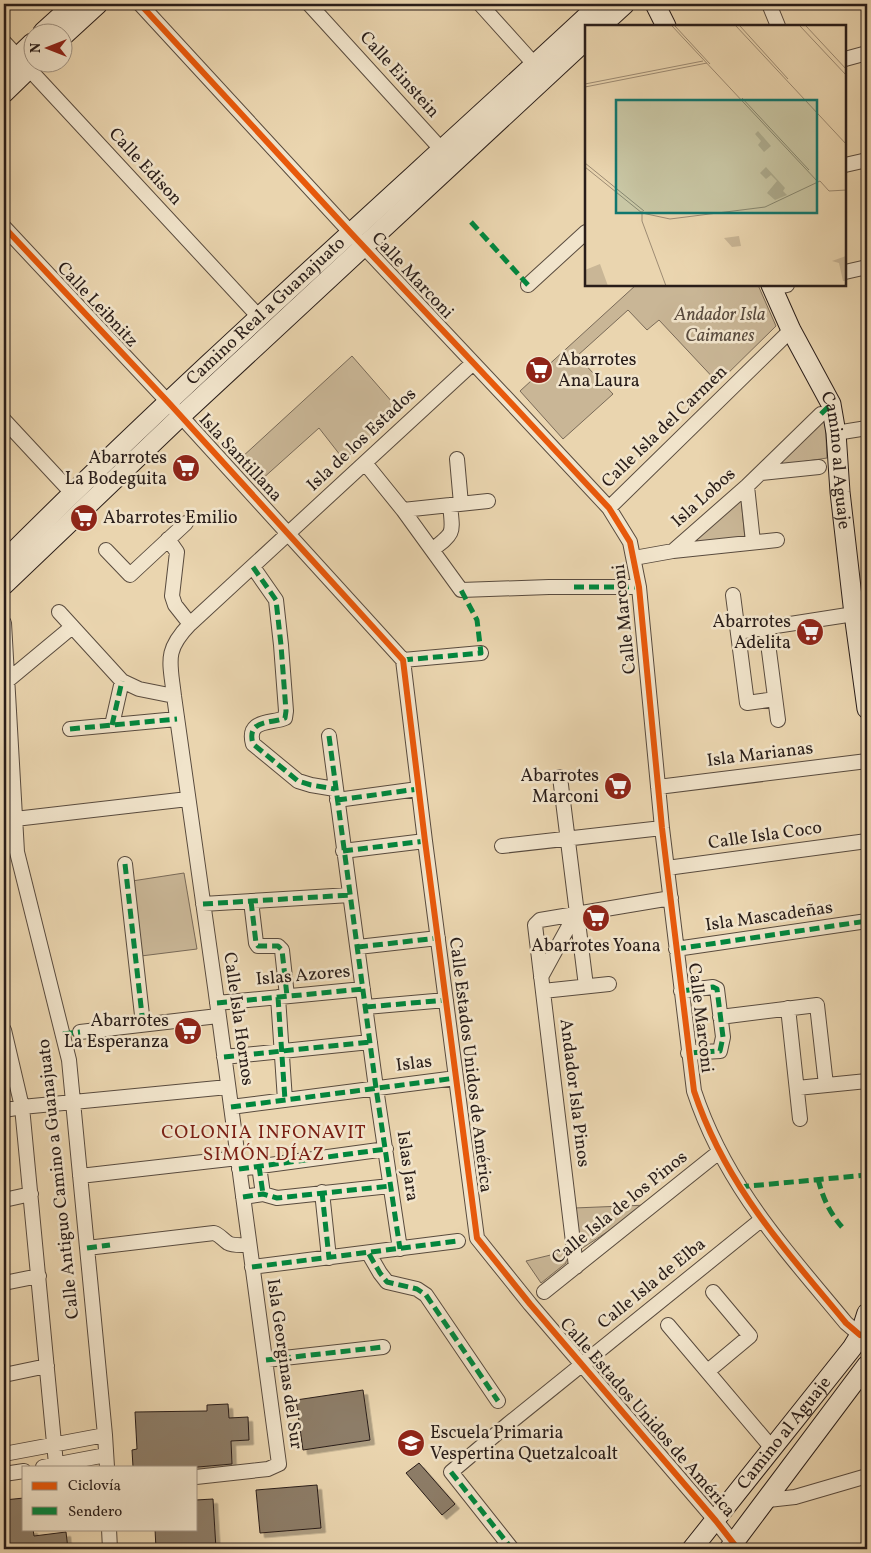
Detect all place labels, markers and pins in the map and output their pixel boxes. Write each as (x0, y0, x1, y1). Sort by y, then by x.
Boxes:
place label: Abarrotes Ana Laura (558, 348, 640, 394)
supermarket icon: Abarrotes Ana Laura (524, 355, 554, 385)
place label: Abarrotes La Bodeguita (65, 446, 167, 492)
supermarket icon: Abarrotes La Bodeguita (171, 453, 201, 483)
supermarket icon: Abarrotes Emilio (69, 503, 99, 533)
place label: Abarrotes Emilio (103, 506, 238, 531)
place label: Abarrotes Adelita (712, 610, 791, 656)
supermarket icon: Abarrotes Adelita (795, 617, 825, 647)
place label: Abarrotes Marconi (520, 764, 599, 810)
supermarket icon: Abarrotes Marconi (603, 771, 633, 801)
supermarket icon: Abarrotes Yoana (581, 903, 611, 933)
place label: Abarrotes Yoana (531, 934, 661, 959)
place label: Abarrotes La Esperanza (64, 1009, 169, 1055)
supermarket icon: Abarrotes La Esperanza (173, 1016, 203, 1046)
place label: Escuela Primaria Vespertina Quetzalcoalt (430, 1421, 618, 1467)
school or university icon: Escuela Primaria Vespertina Quetzalcoalt (396, 1428, 426, 1458)

